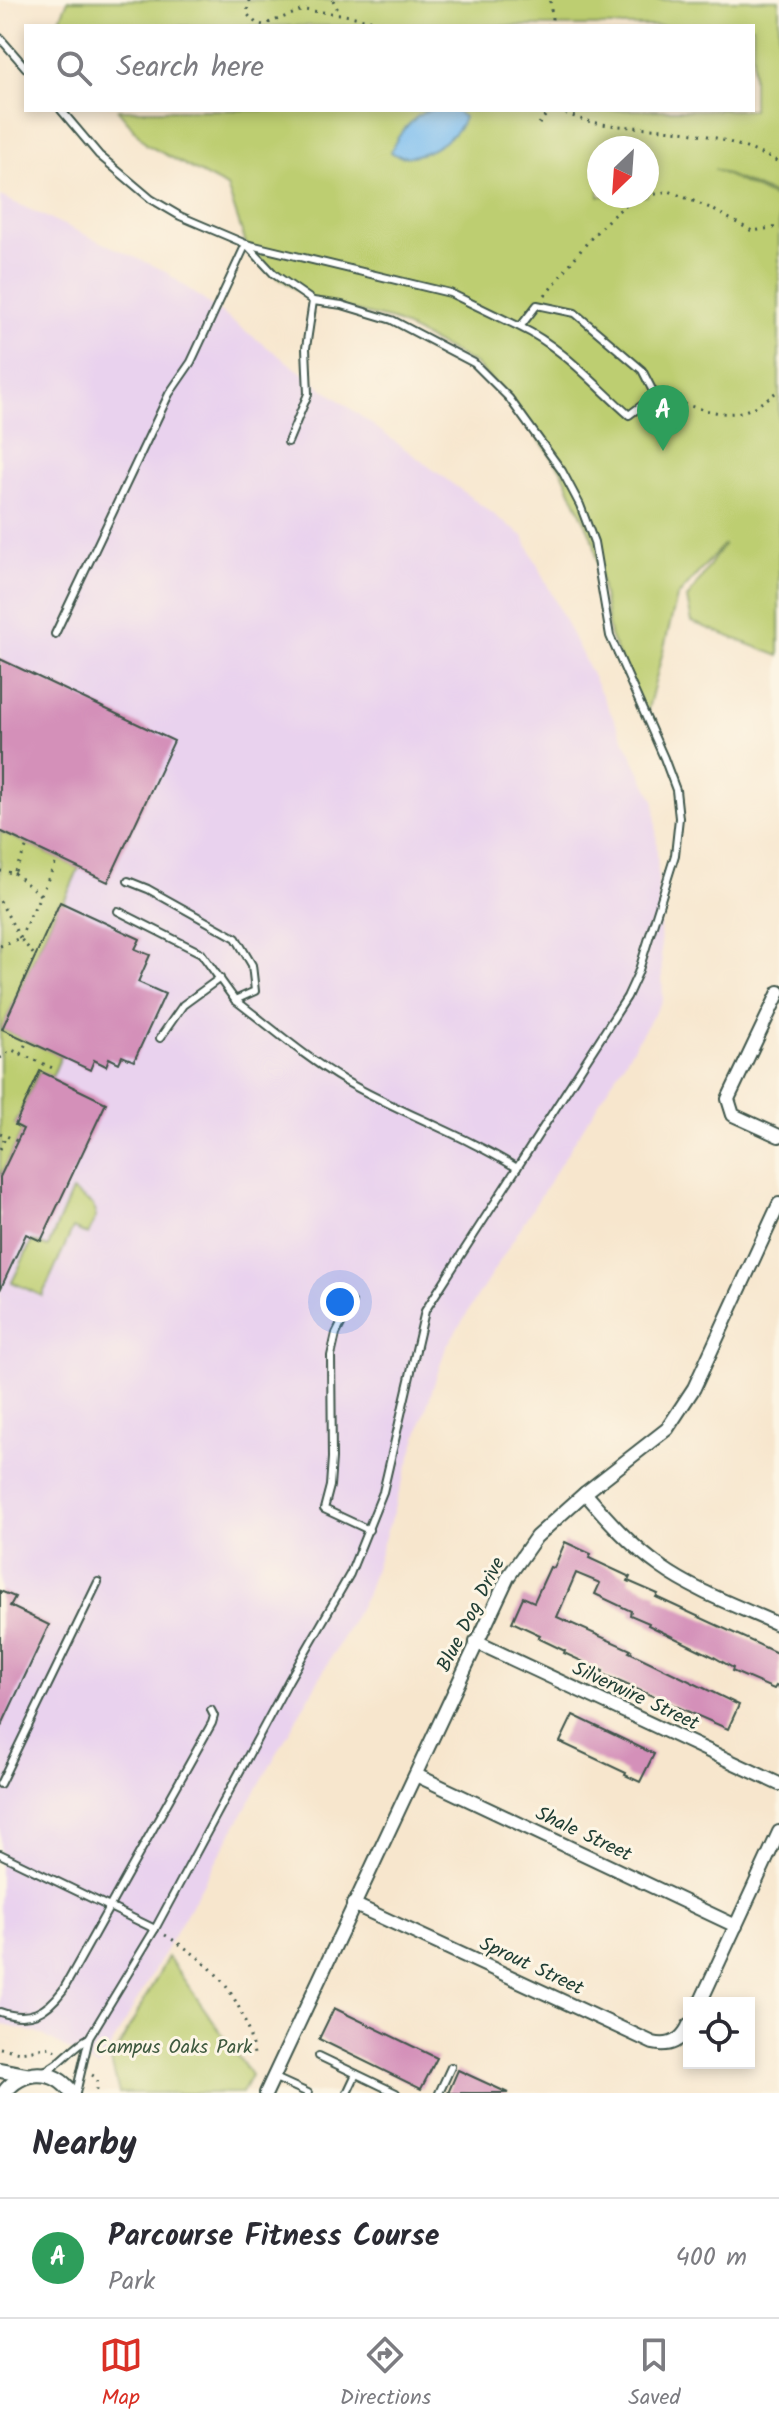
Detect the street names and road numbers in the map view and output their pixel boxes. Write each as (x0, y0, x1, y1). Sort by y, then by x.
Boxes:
street label: Blue Dog Drive (429, 1552, 515, 1678)
street label: Silverwire Street (566, 1653, 704, 1740)
street label: Shale Street (530, 1798, 637, 1871)
street label: Sprout Street (474, 1929, 589, 2005)

